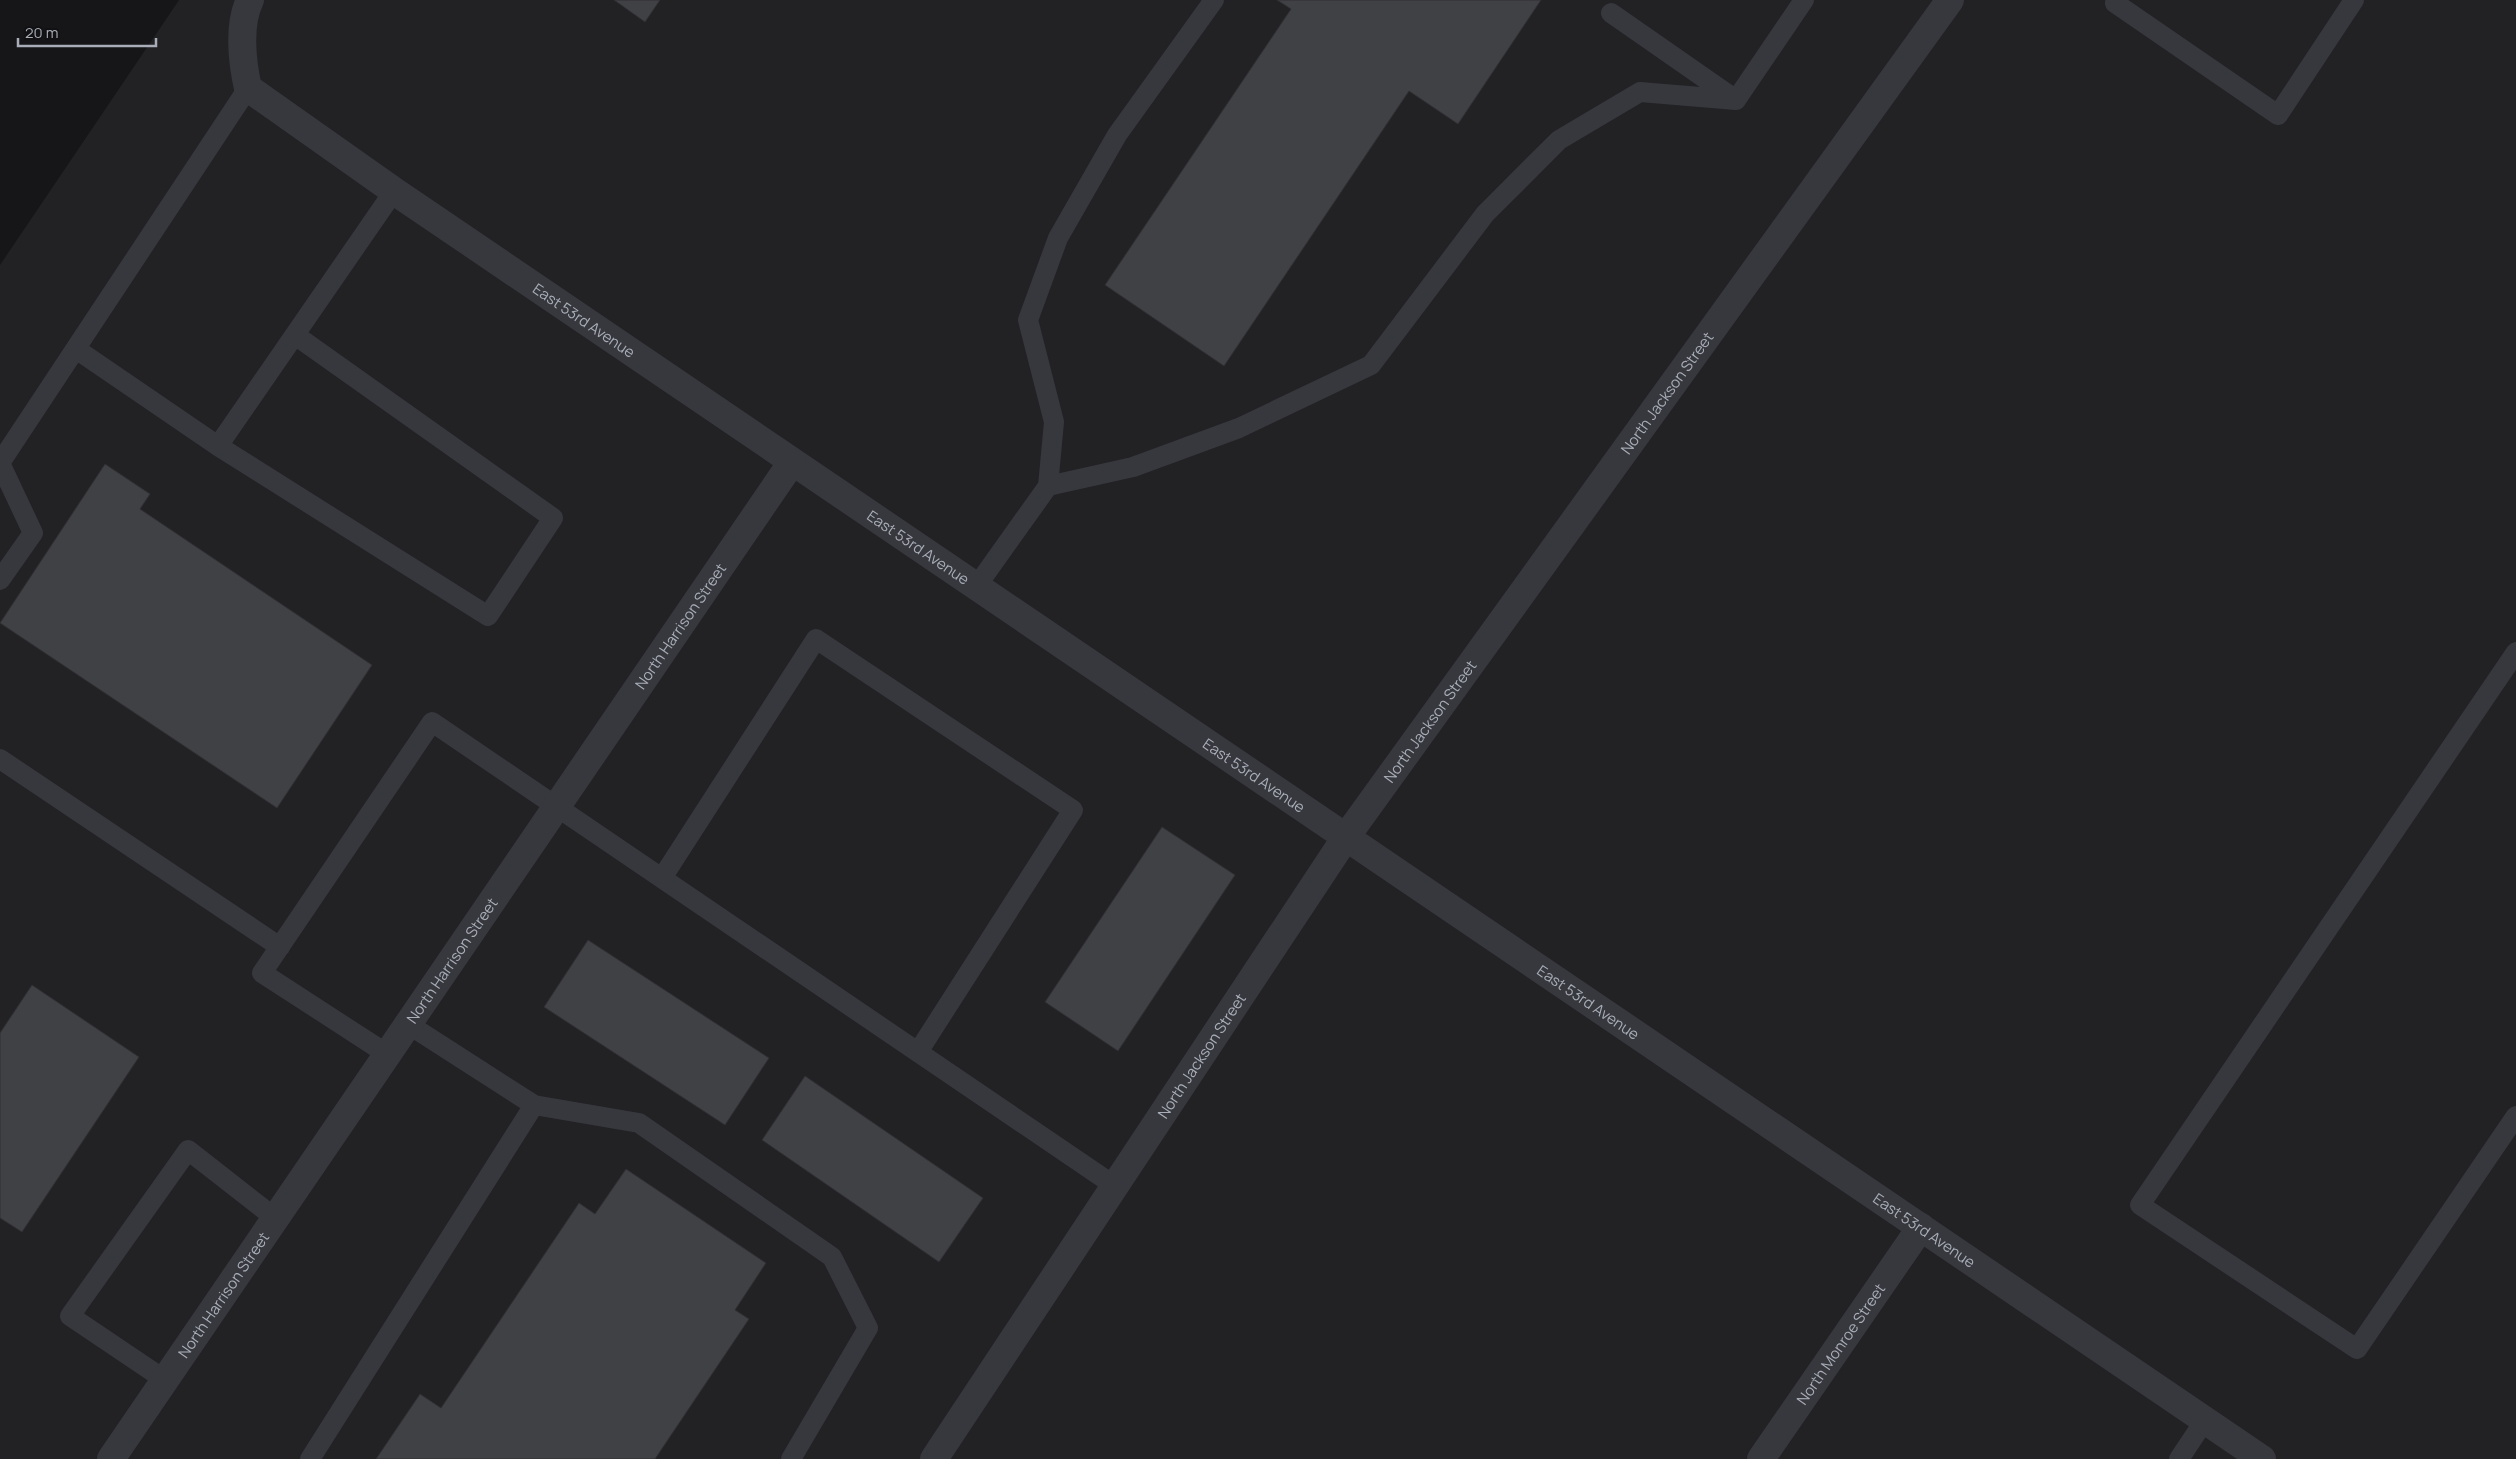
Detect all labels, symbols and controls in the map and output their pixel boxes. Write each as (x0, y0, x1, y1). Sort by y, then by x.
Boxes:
scale bar (18, 15, 155, 47)
text: 20 m (25, 22, 58, 43)
street label: East 53rd Avenue (529, 278, 640, 362)
street label: North Jackson Street (1615, 327, 1718, 458)
street label: East 53rd Avenue (863, 505, 974, 589)
street label: North Harrison Street (630, 559, 731, 693)
street label: North Jackson Street (1378, 656, 1481, 787)
street label: East 53rd Avenue (1199, 733, 1310, 817)
street label: North Harrison Street (401, 893, 502, 1027)
street label: East 53rd Avenue (1533, 960, 1644, 1044)
street label: North Jackson Street (1152, 989, 1250, 1122)
street label: East 53rd Avenue (1869, 1188, 1980, 1272)
street label: North Harrison Street (173, 1228, 274, 1362)
street label: North Monroe Street (1791, 1279, 1890, 1409)

